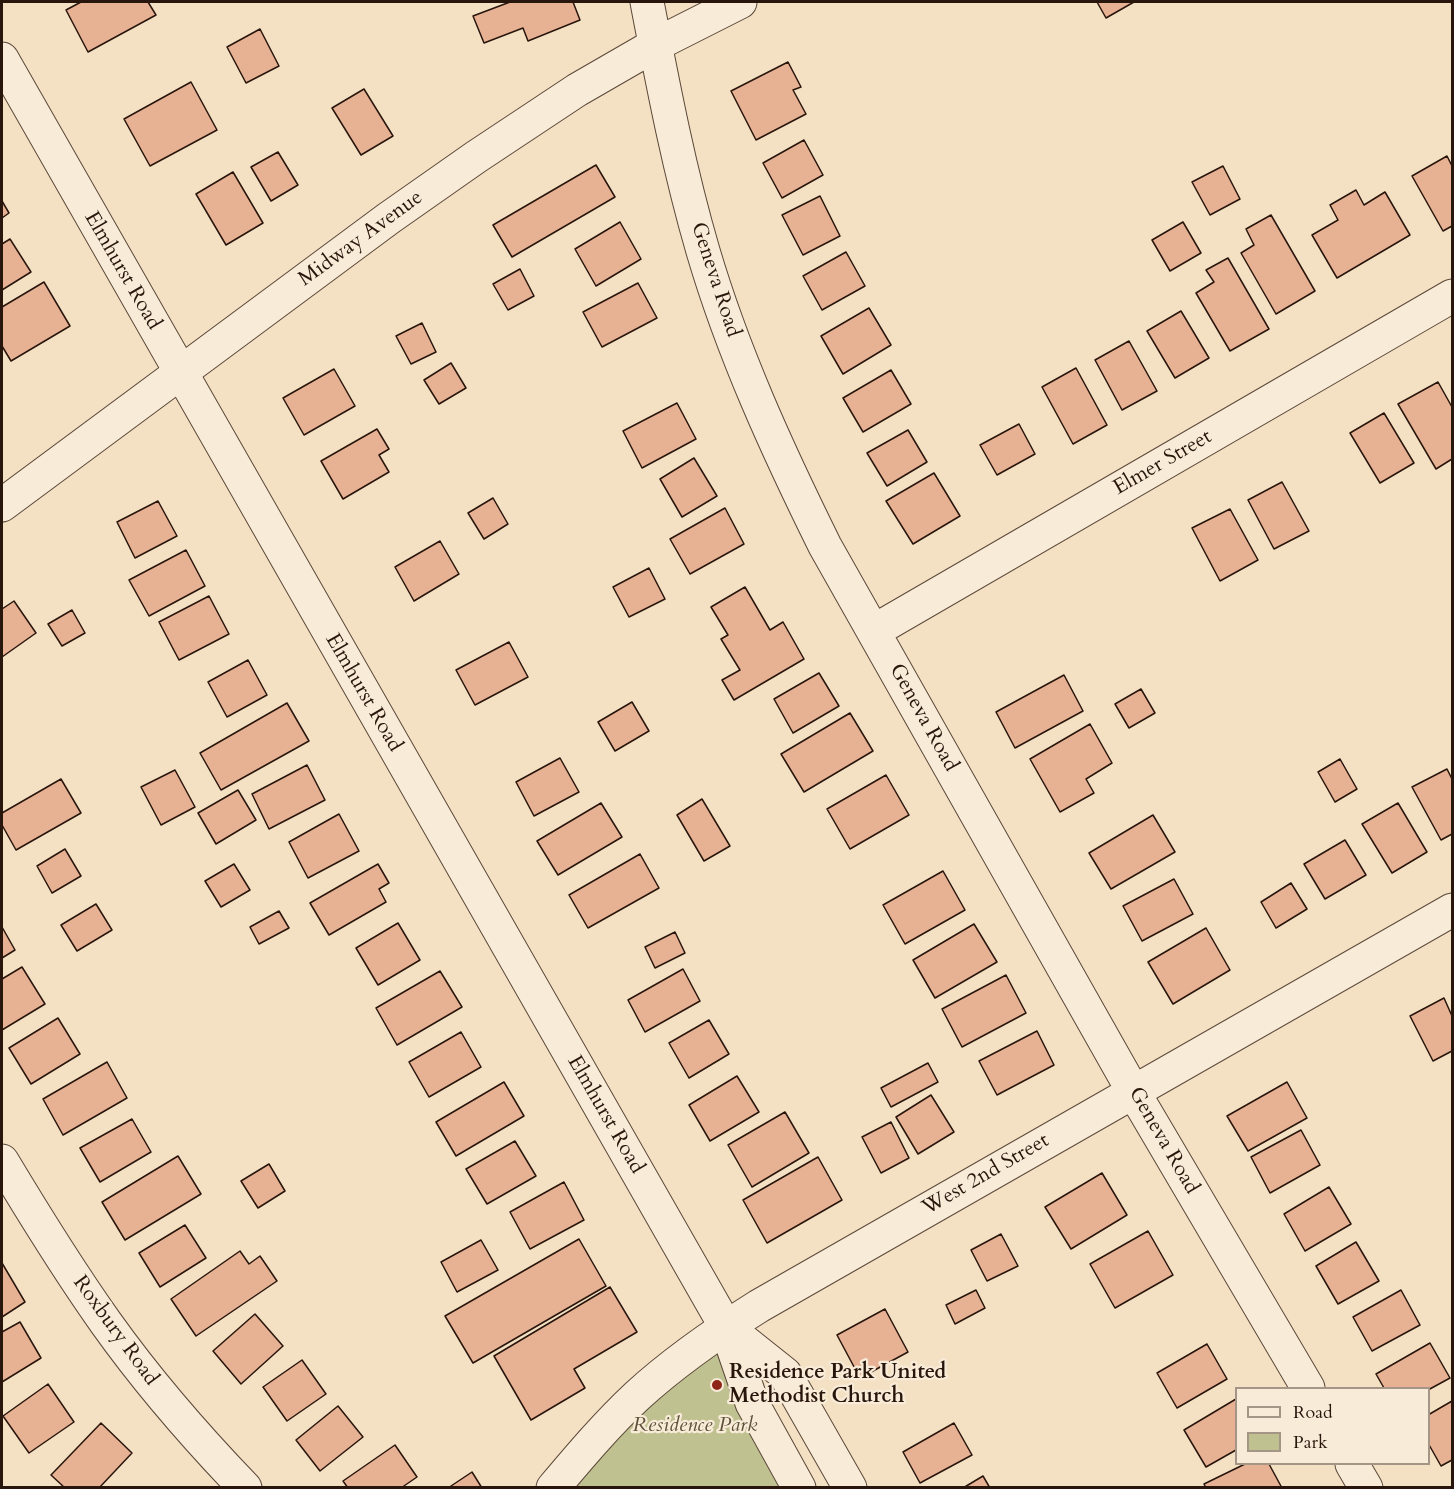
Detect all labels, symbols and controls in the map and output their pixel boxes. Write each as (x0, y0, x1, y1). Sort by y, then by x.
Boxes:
street label: Midway Avenue (294, 185, 428, 293)
street label: Elmhurst Road (78, 207, 166, 335)
street label: Geneva Road (685, 219, 745, 341)
street label: Elmer Street (1109, 425, 1217, 501)
street label: Elmhurst Road (319, 629, 407, 757)
street label: Geneva Road (883, 660, 963, 776)
street label: Elmhurst Road (561, 1051, 649, 1179)
street label: Geneva Road (1122, 1083, 1204, 1199)
street label: West 2nd Street (918, 1129, 1054, 1221)
street label: Roxbury Road (67, 1271, 163, 1391)
place label: Residence Park United Methodist Church (729, 1360, 946, 1410)
marker: Residence Park United Methodist Church (710, 1378, 724, 1392)
legend (1235, 1387, 1430, 1465)
text: Road (1293, 1400, 1333, 1425)
park label: Residence Park (633, 1413, 757, 1439)
text: Park (1293, 1430, 1328, 1455)

